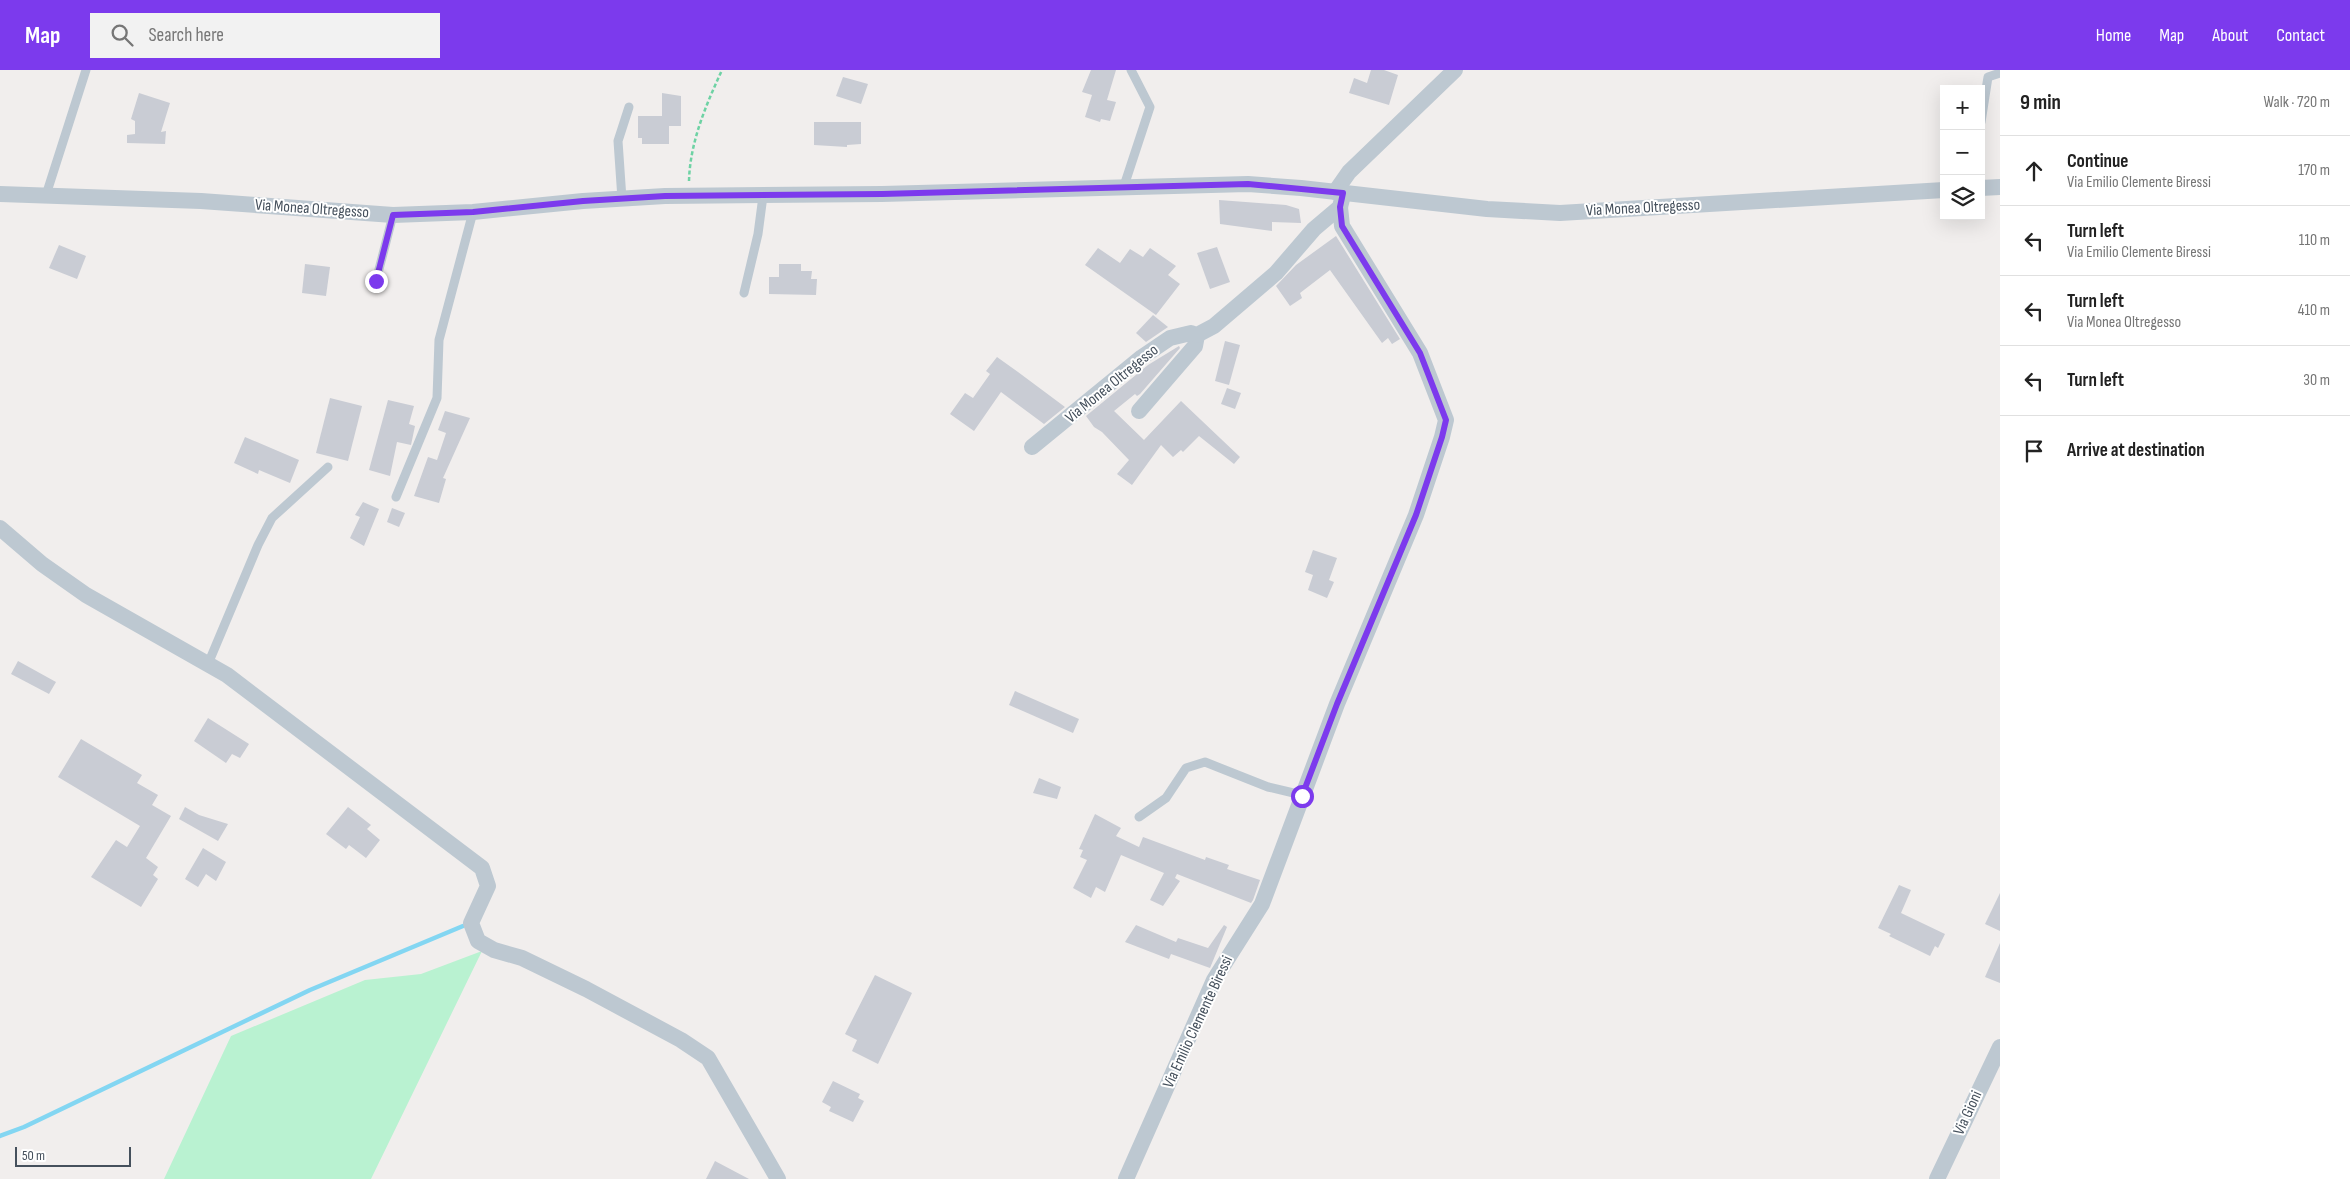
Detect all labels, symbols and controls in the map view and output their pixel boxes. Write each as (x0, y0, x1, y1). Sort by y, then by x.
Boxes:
search box (90, 13, 440, 58)
text: Map (25, 21, 60, 50)
icon: search (108, 21, 136, 49)
text: Search here (148, 24, 224, 47)
text: Home (2096, 25, 2131, 46)
text: Map (2159, 25, 2184, 46)
text: About (2212, 25, 2248, 46)
text: Contact (2276, 25, 2325, 46)
map controls (1940, 85, 1985, 220)
button: + (1940, 85, 1985, 130)
text: 9 min (2020, 90, 2061, 115)
text: Walk · 720 m (2264, 93, 2330, 112)
button: − (1940, 130, 1985, 175)
text: Continue (2067, 150, 2128, 173)
icon: ahead (2020, 157, 2048, 185)
text: 170 m (2298, 161, 2330, 180)
text: Via Emilio Clemente Biressi (2067, 173, 2211, 192)
button: layers (1940, 175, 1985, 220)
street label: Via Monea Oltregesso (254, 196, 370, 222)
street label: Via Monea Oltregesso (1585, 196, 1701, 220)
text: Turn left (2067, 220, 2124, 243)
icon: left (2020, 227, 2048, 255)
text: 110 m (2299, 231, 2330, 250)
text: Via Emilio Clemente Biressi (2067, 243, 2211, 262)
route end (365, 270, 388, 293)
text: Turn left (2067, 290, 2124, 313)
icon: left (2020, 297, 2048, 325)
text: 410 m (2298, 301, 2330, 320)
text: Via Monea Oltregesso (2067, 313, 2181, 332)
street label: Via Monea Oltregesso (1062, 341, 1162, 427)
icon: left (2020, 367, 2048, 395)
text: Turn left (2067, 369, 2124, 392)
text: 30 m (2303, 371, 2330, 390)
icon: arrive (2020, 437, 2048, 465)
text: Arrive at destination (2067, 439, 2205, 462)
route start (1291, 785, 1314, 808)
street label: Via Emilio Clemente Biressi (1159, 953, 1237, 1091)
street label: Via Gioni (1950, 1088, 1986, 1138)
scale bar (15, 1144, 131, 1167)
text: 50 m (22, 1147, 45, 1164)

